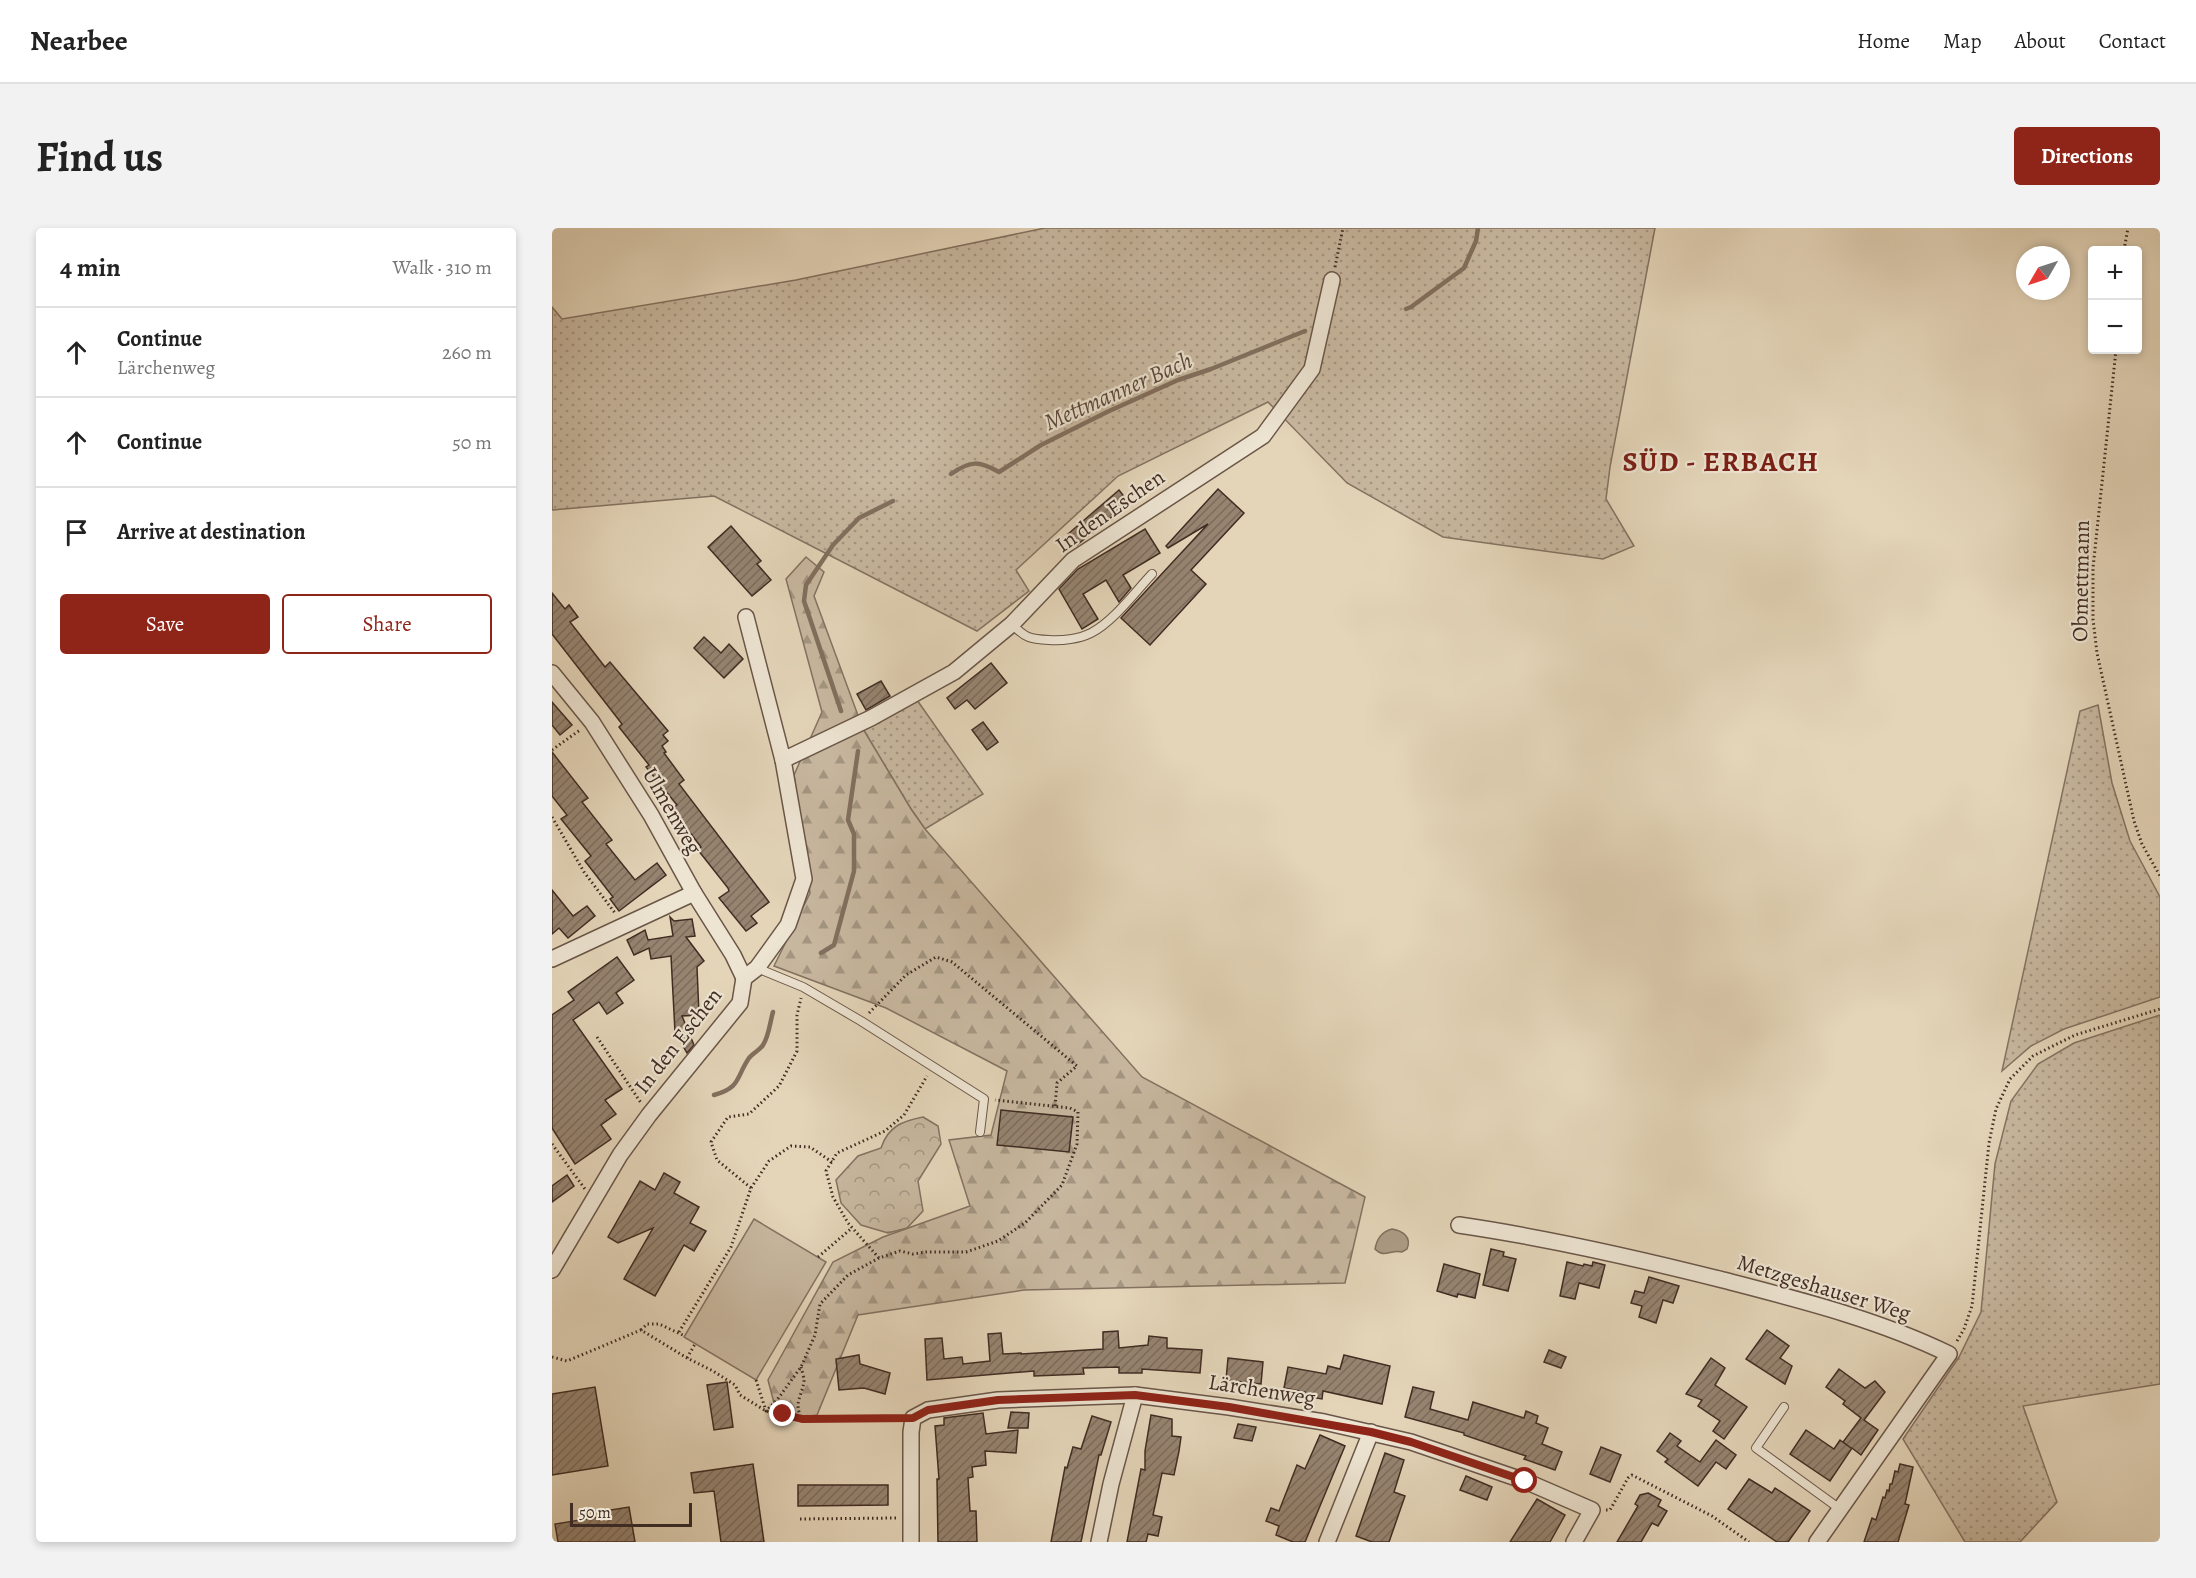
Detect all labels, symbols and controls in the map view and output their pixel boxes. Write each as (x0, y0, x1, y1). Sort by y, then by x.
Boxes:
text: Nearbee (30, 22, 128, 60)
text: Home (1857, 27, 1910, 55)
text: Map (1943, 27, 1981, 55)
text: About (2014, 27, 2066, 55)
text: Contact (2099, 27, 2166, 55)
button: Directions (2014, 127, 2160, 185)
text: Find us (36, 128, 163, 185)
north arrow (2016, 246, 2070, 300)
map controls (2088, 246, 2142, 354)
button: + (2088, 246, 2142, 300)
text: 4 min (60, 250, 121, 285)
text: Walk · 310 m (393, 254, 492, 281)
button: − (2088, 300, 2142, 354)
text: Continue (117, 324, 202, 354)
icon: ahead (60, 336, 93, 369)
text: 260 m (442, 339, 492, 366)
water label: Mettmanner Bach (1039, 344, 1197, 438)
text: Lärchenweg (117, 354, 215, 381)
icon: ahead (60, 426, 93, 459)
text: Continue (117, 427, 202, 457)
text: 50 m (452, 429, 492, 456)
district label: SÜD - ERBACH (1623, 443, 1819, 481)
street label: In den Eschen (1049, 462, 1171, 560)
icon: arrive (60, 516, 93, 549)
text: Arrive at destination (117, 517, 306, 547)
street label: Obmettmann (2065, 520, 2097, 642)
button: Save (60, 594, 270, 654)
button: Share (282, 594, 492, 654)
street label: Ulmenweg (635, 762, 709, 860)
street label: In den Eschen (627, 982, 729, 1100)
street label: Metzgeshauser Weg (1734, 1247, 1914, 1329)
street label: Lärchenweg (1206, 1367, 1318, 1413)
route end (769, 1400, 795, 1426)
route start (1511, 1467, 1537, 1493)
scale bar (570, 1500, 692, 1528)
text: 50 m (579, 1502, 611, 1524)

